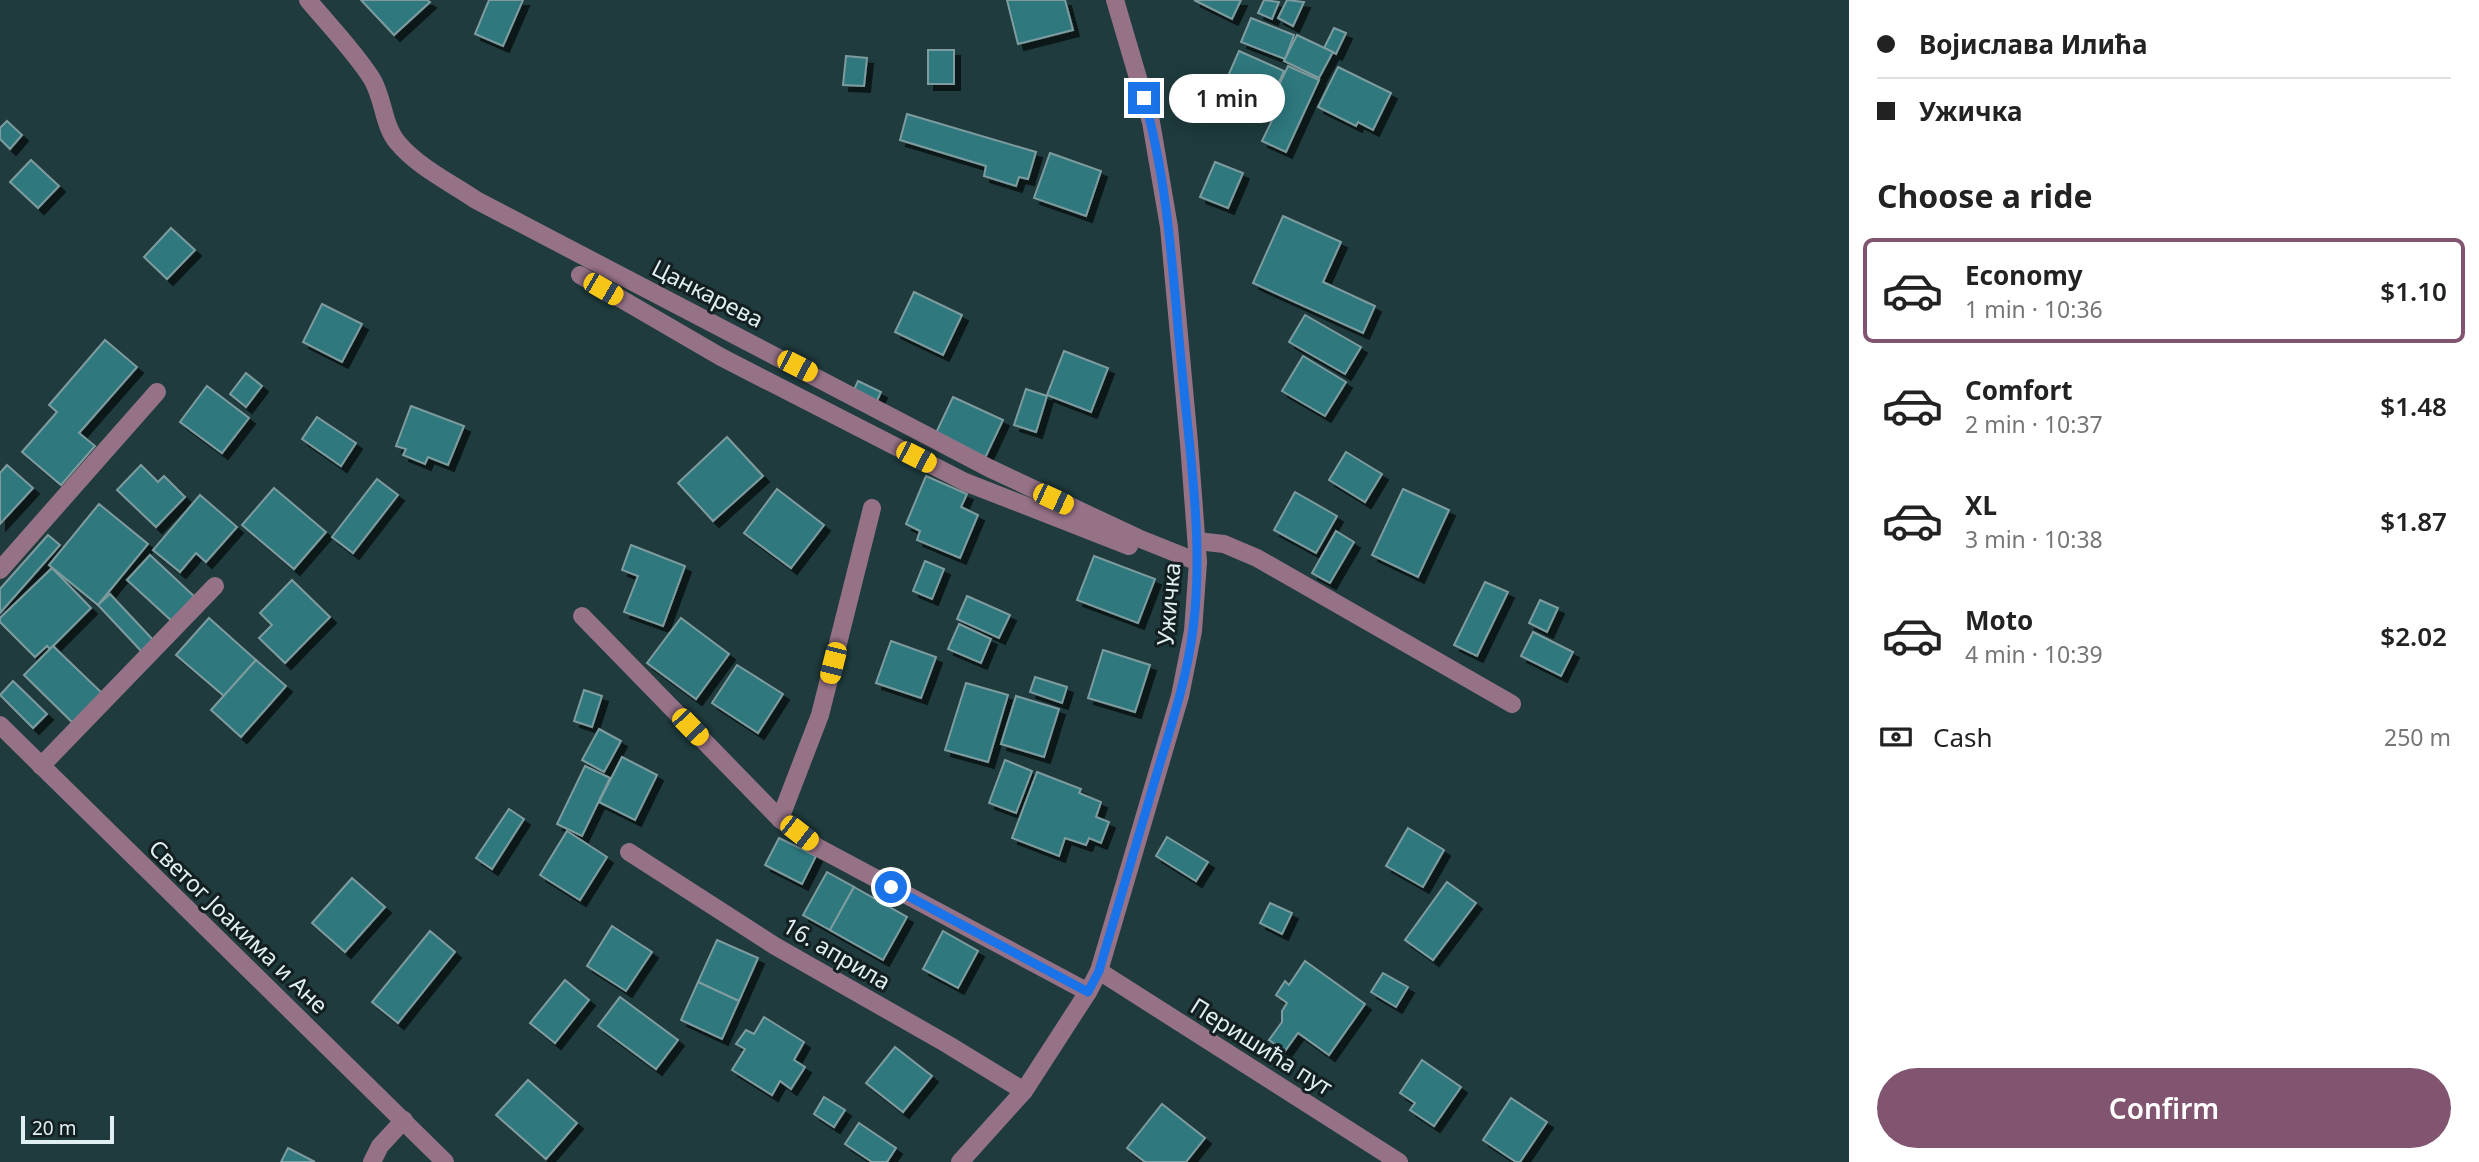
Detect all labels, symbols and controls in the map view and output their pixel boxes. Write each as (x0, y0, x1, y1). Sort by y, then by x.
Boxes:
text: Војислава Илића (1919, 26, 2147, 62)
callout: 1 min (1168, 74, 1284, 122)
route end (1128, 82, 1160, 114)
text: 1 min (1196, 82, 1258, 114)
text: Ужичка (1919, 93, 2023, 129)
text: Choose a ride (1877, 174, 2093, 217)
street label: Цанкарева (647, 251, 769, 335)
text: Economy (1965, 257, 2083, 293)
icon: car (1881, 259, 1944, 322)
car (580, 269, 627, 309)
text: $1.10 (2380, 273, 2447, 309)
text: 1 min · 10:36 (1965, 293, 2103, 325)
car (774, 347, 821, 385)
text: Comfort (1965, 372, 2073, 408)
icon: car (1881, 374, 1944, 437)
text: $1.48 (2380, 388, 2447, 424)
text: 2 min · 10:37 (1965, 408, 2103, 440)
car (893, 438, 940, 476)
car (1030, 481, 1077, 517)
text: XL (1965, 487, 1997, 523)
icon: car (1881, 489, 1944, 552)
text: $1.87 (2380, 503, 2447, 539)
text: 3 min · 10:38 (1965, 523, 2103, 555)
street label: Ужичка (1148, 561, 1188, 647)
text: Moto (1965, 602, 2033, 638)
icon: car (1881, 604, 1944, 667)
text: $2.02 (2380, 618, 2447, 654)
text: 4 min · 10:39 (1965, 638, 2103, 670)
car (818, 640, 849, 686)
car (668, 705, 713, 749)
icon: cash (1877, 718, 1915, 756)
text: Cash (1933, 719, 1993, 755)
text: 250 m (2384, 721, 2451, 753)
car (776, 812, 823, 854)
street label: Светог Јоакима и Ане (142, 832, 336, 1020)
route start (875, 871, 907, 903)
street label: 16. априла (777, 909, 897, 997)
street label: Перишића пут (1185, 990, 1339, 1103)
button: Confirm (1877, 1068, 2451, 1148)
scale bar (21, 1113, 114, 1145)
text: 20 m (32, 1115, 76, 1141)

